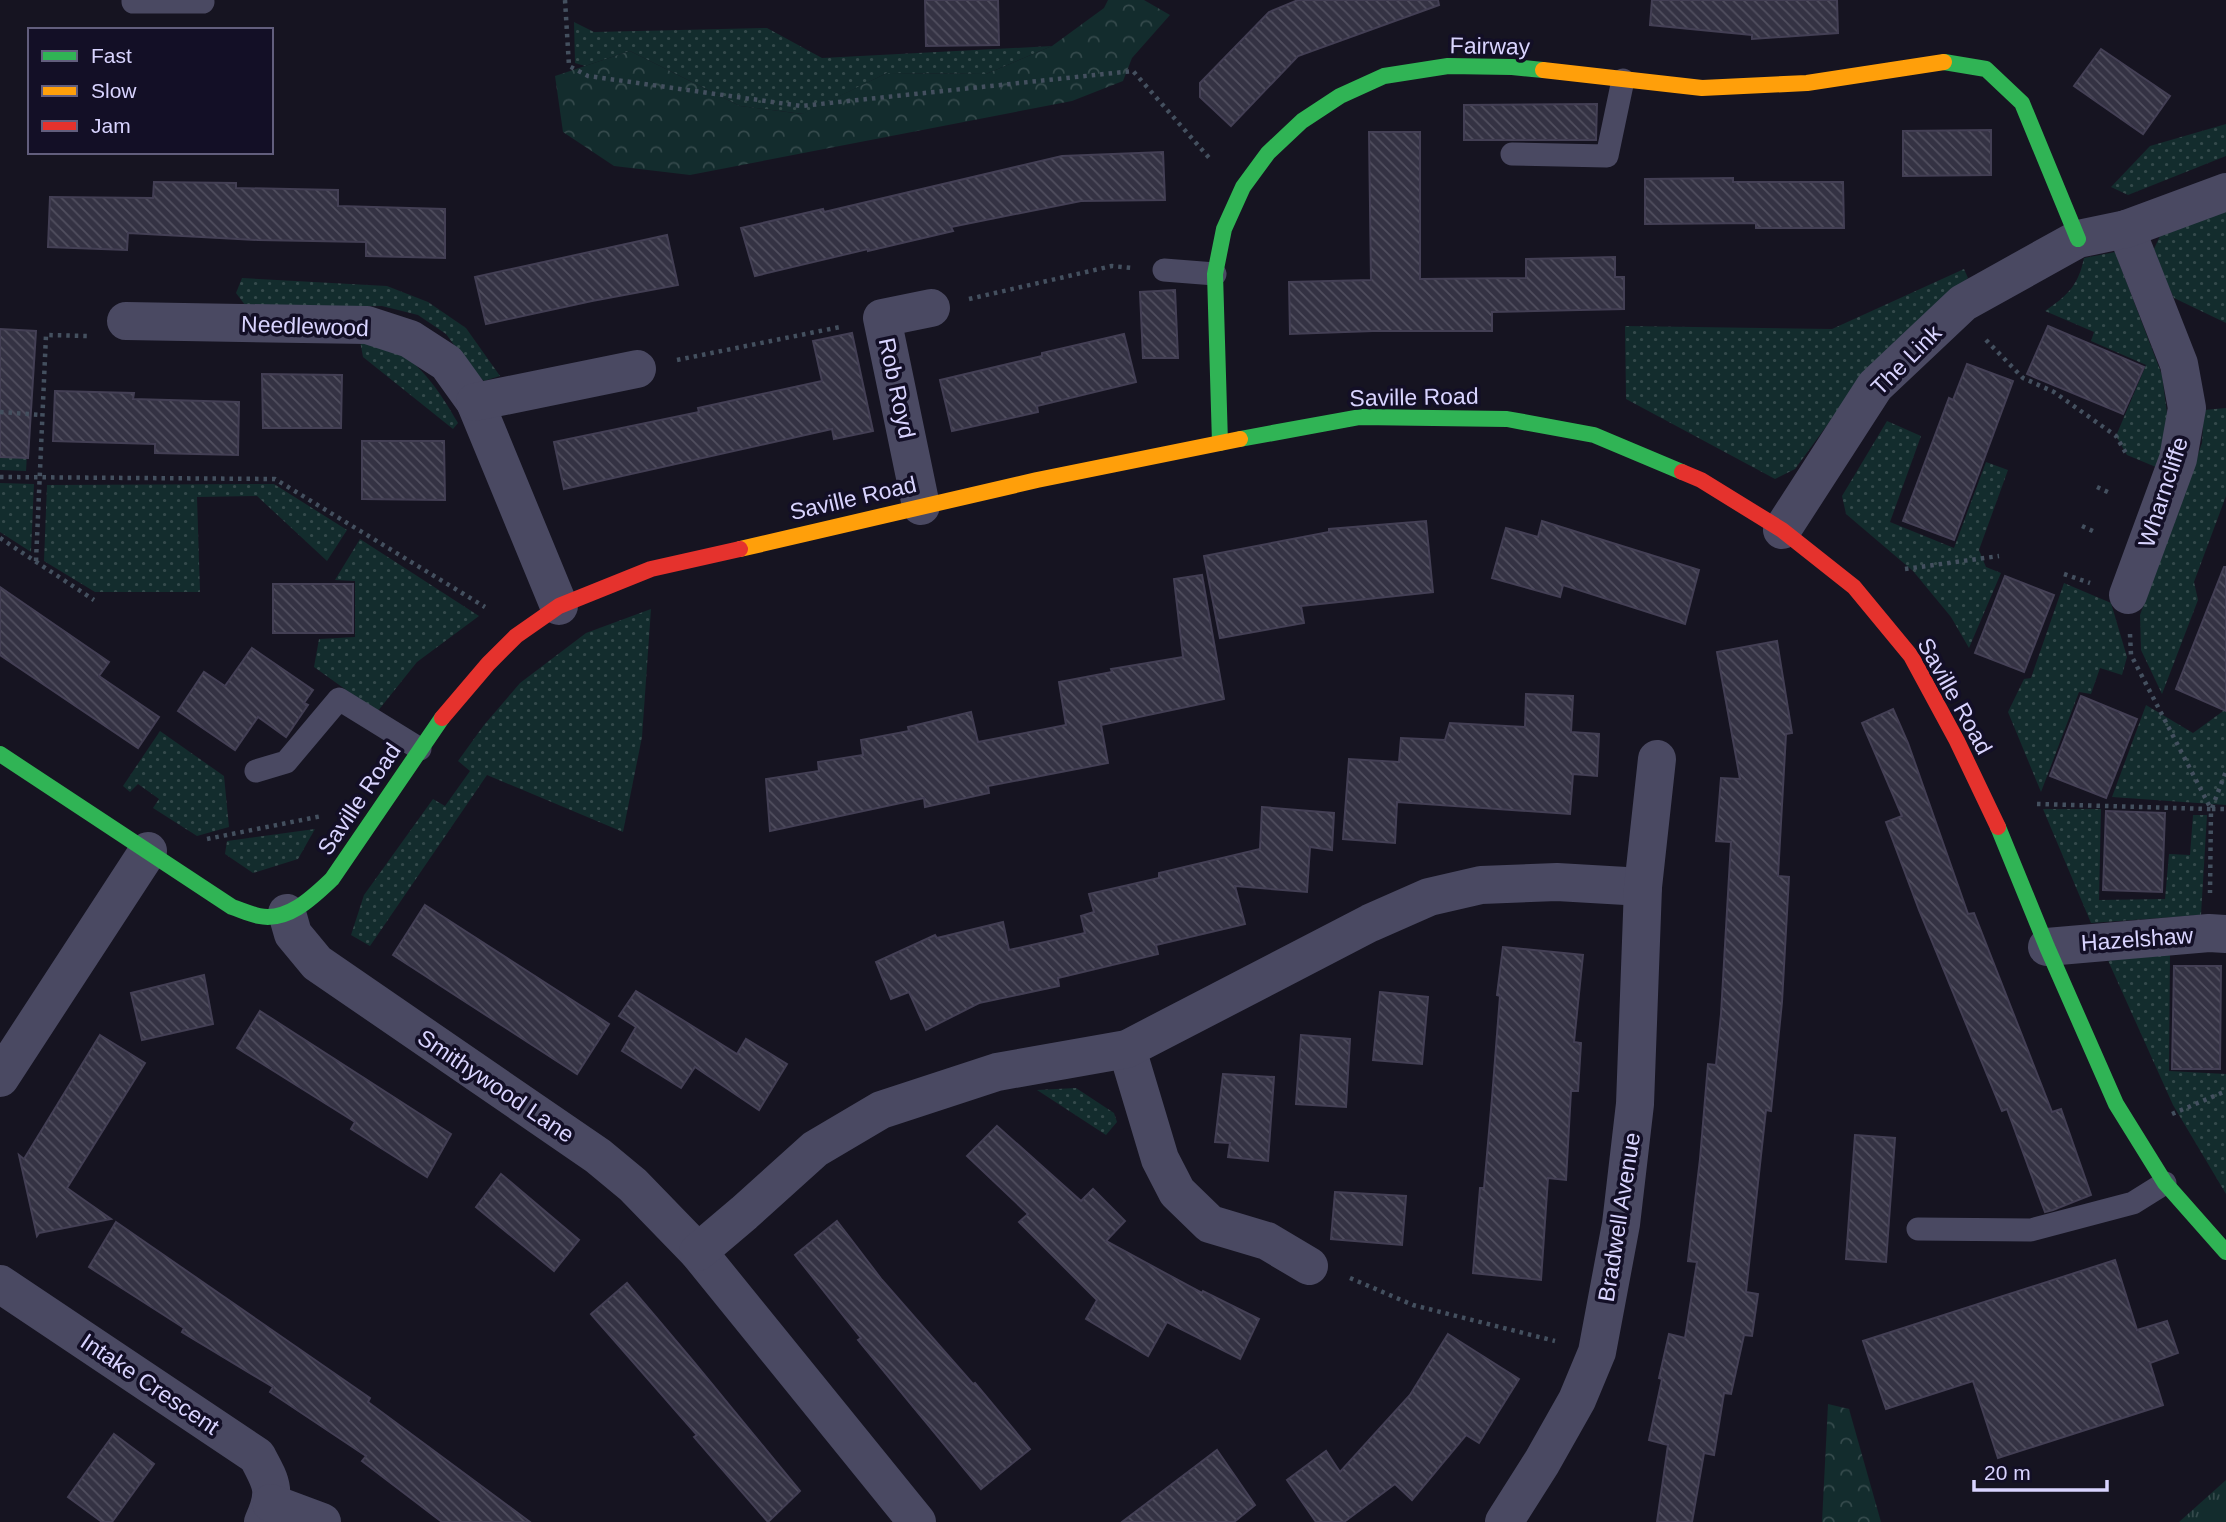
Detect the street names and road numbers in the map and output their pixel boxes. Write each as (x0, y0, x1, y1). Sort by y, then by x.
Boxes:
street label: Fairway (1450, 32, 1531, 60)
street label: Needlewood (241, 311, 369, 341)
street label: The Link (1866, 319, 1947, 400)
street label: Rob Royd (874, 335, 920, 441)
street label: Saville Road (1349, 383, 1479, 411)
street label: Wharncliffe (2133, 433, 2193, 551)
street label: Saville Road (787, 471, 919, 525)
street label: Saville Road (1912, 633, 1998, 759)
street label: Saville Road (312, 738, 406, 860)
street label: Hazelshaw (2080, 922, 2194, 956)
street label: Smithywood Lane (413, 1024, 579, 1148)
street label: Bradwell Avenue (1593, 1131, 1645, 1303)
street label: Intake Crescent (76, 1328, 225, 1440)

